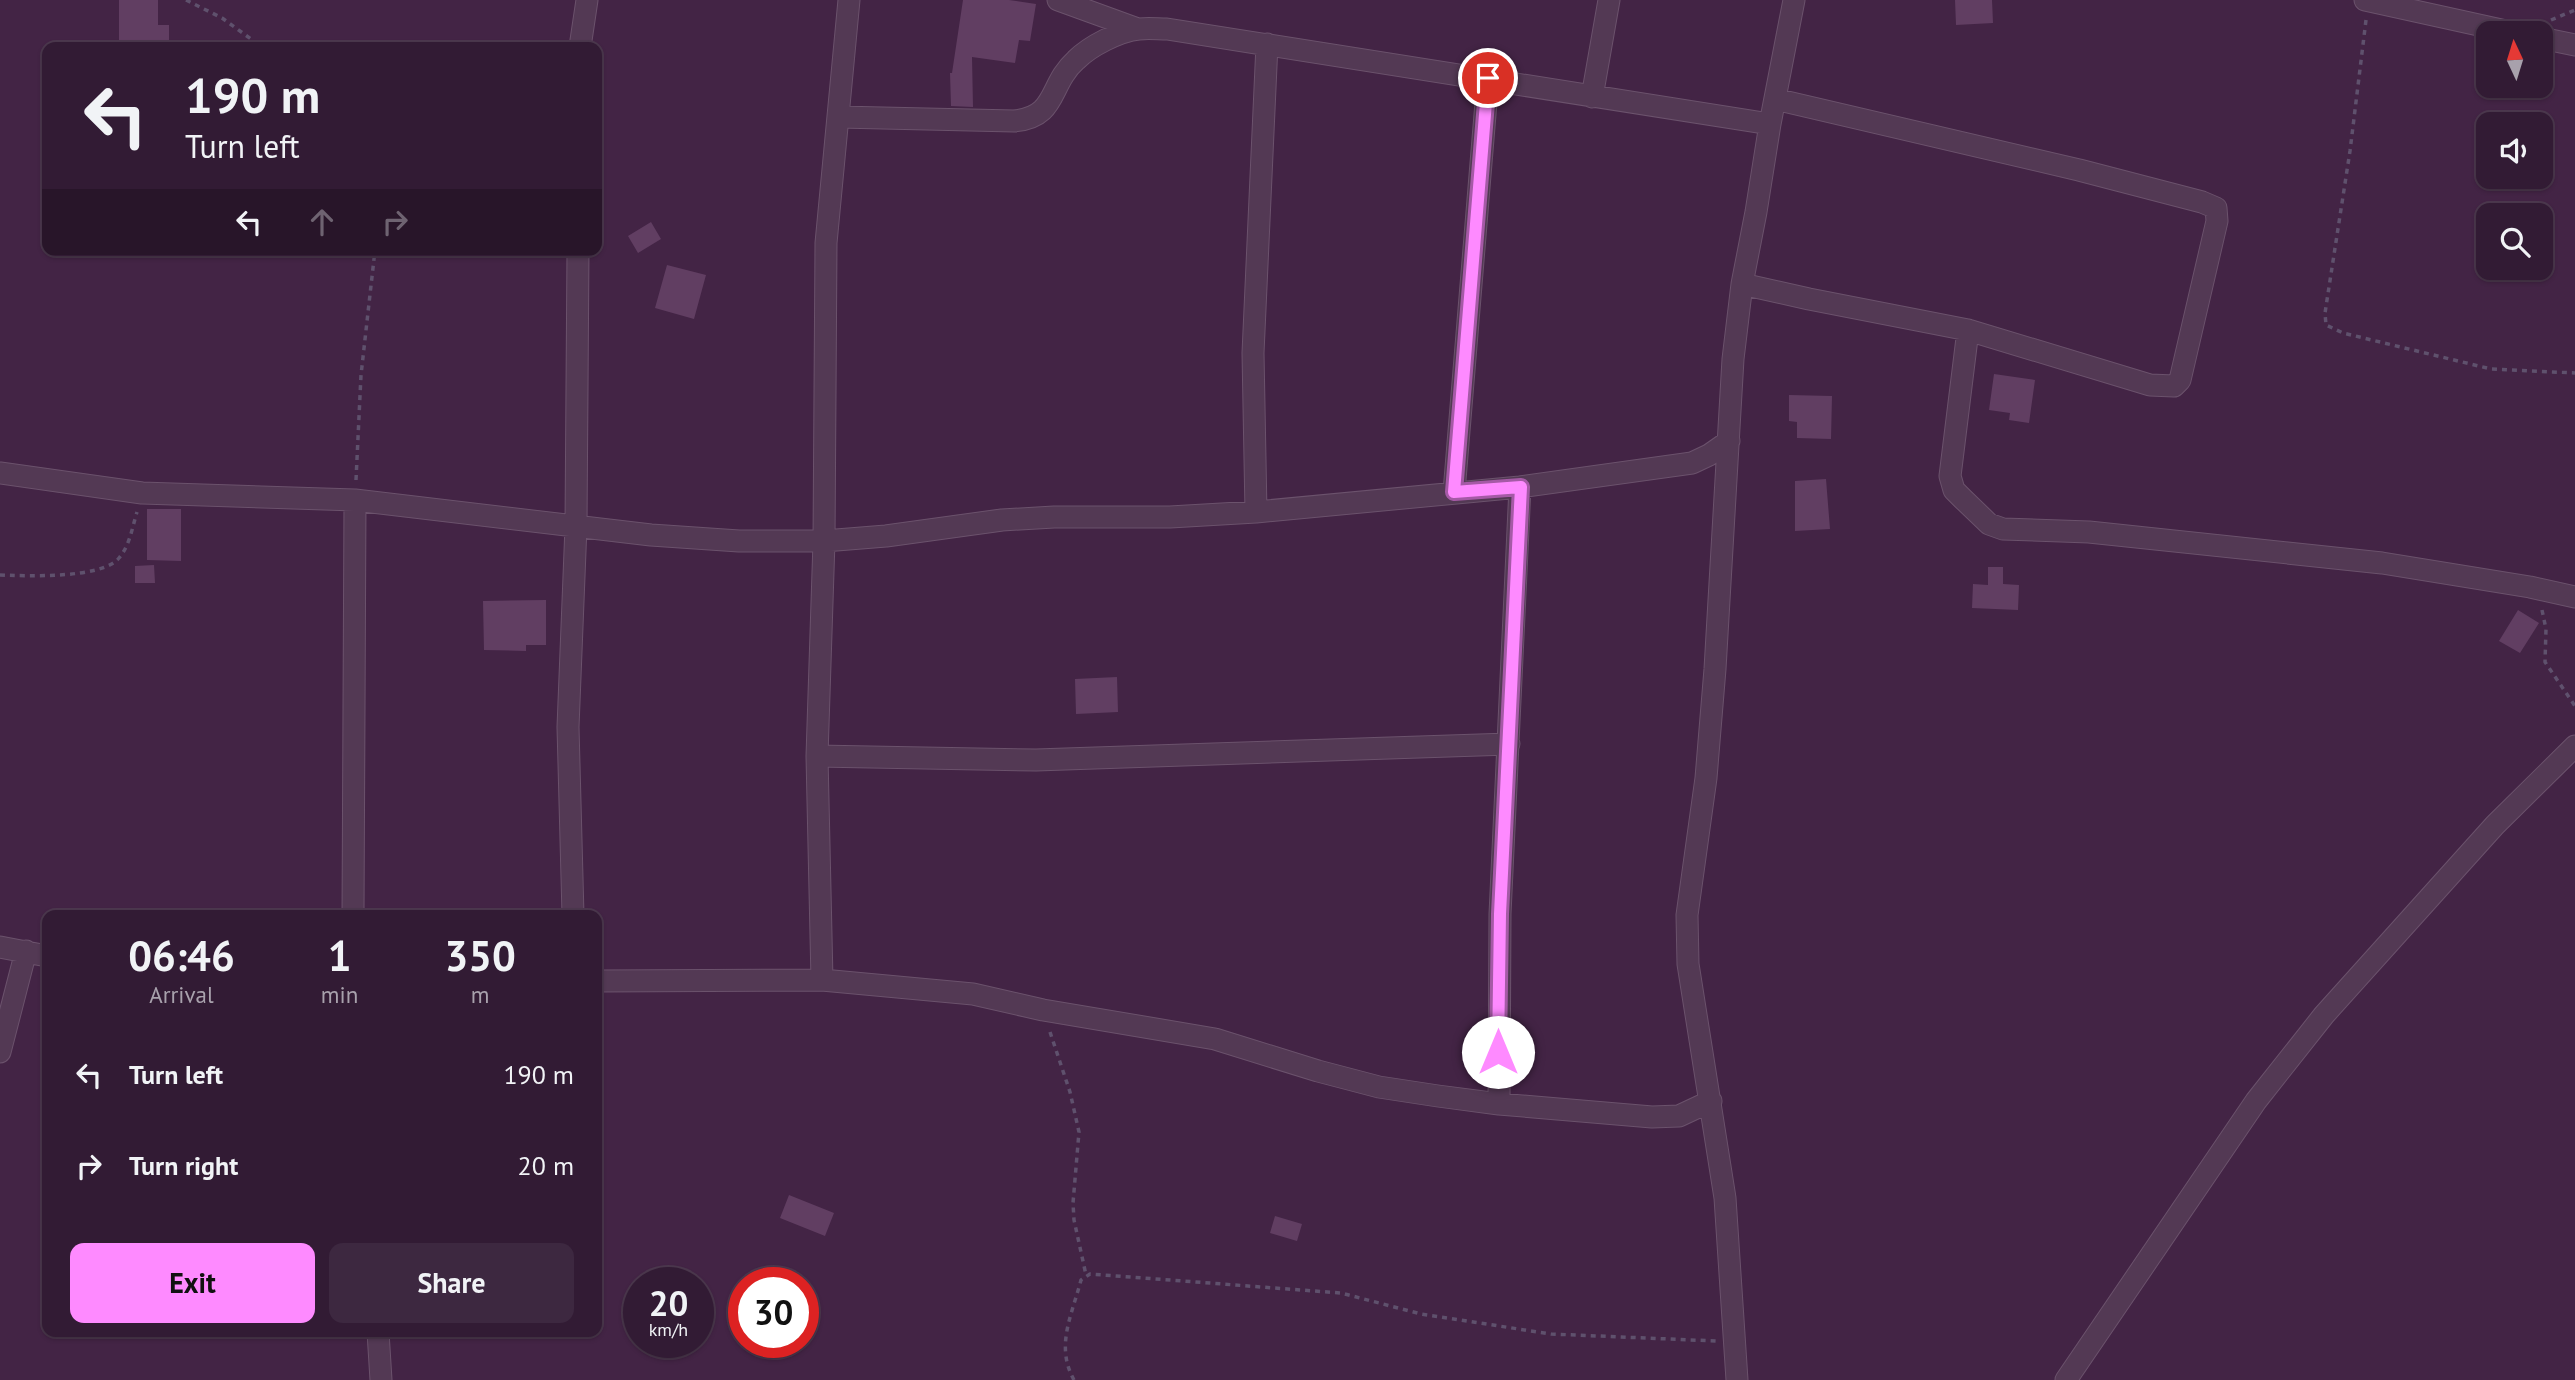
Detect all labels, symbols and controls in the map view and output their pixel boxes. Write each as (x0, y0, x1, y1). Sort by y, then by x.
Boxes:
north arrow (2476, 21, 2553, 98)
map controls (2476, 21, 2553, 280)
pin (1458, 48, 1518, 108)
icon: arrive (1469, 59, 1507, 97)
text: 190 m (185, 63, 320, 127)
icon: left (70, 70, 161, 161)
button: sound (2476, 112, 2553, 189)
text: Turn left (185, 125, 300, 167)
icon: left (230, 203, 268, 241)
icon: ahead (303, 203, 341, 241)
icon: right (376, 203, 414, 241)
button: search (2476, 203, 2553, 280)
text: 06:46 (128, 928, 235, 983)
text: 1 (328, 928, 351, 983)
text: 350 (444, 928, 516, 983)
text: Arrival (149, 980, 214, 1009)
text: min (321, 980, 358, 1009)
text: m (471, 980, 489, 1009)
position arrow (1461, 1015, 1535, 1089)
icon: left (70, 1056, 108, 1094)
text: Turn left (129, 1058, 223, 1091)
text: 190 m (503, 1058, 574, 1091)
icon: right (70, 1147, 108, 1185)
text: Turn right (129, 1149, 238, 1182)
text: 20 m (518, 1149, 574, 1182)
button: Exit (70, 1243, 315, 1323)
button: Share (329, 1243, 574, 1323)
speed limit sign: 30 (728, 1267, 819, 1358)
text: 20 (649, 1280, 688, 1326)
text: km/h (649, 1318, 688, 1341)

